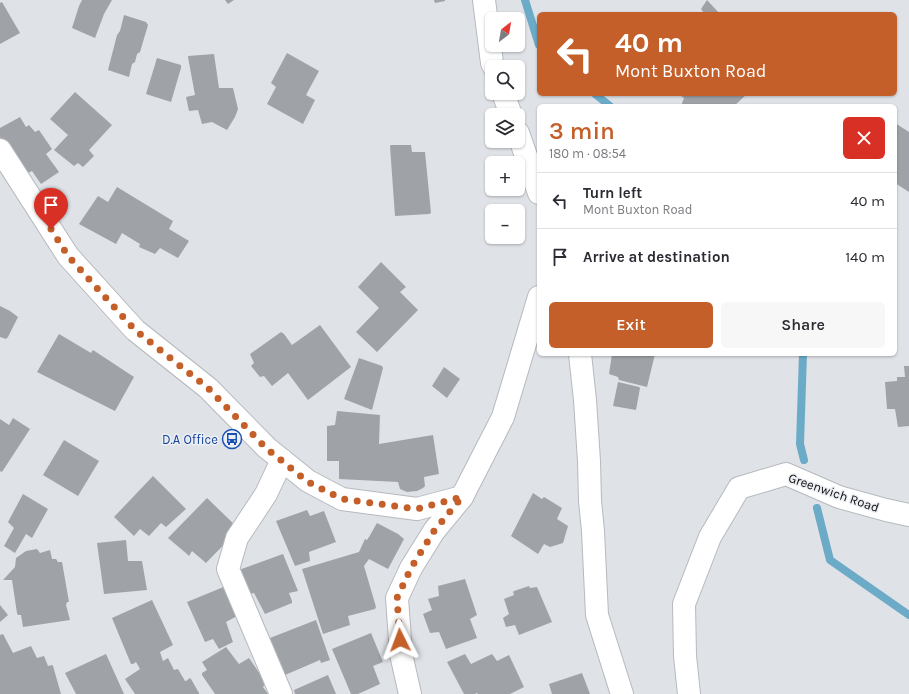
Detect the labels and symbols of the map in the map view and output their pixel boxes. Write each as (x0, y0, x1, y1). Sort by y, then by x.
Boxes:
north arrow (485, 12, 525, 52)
pin (34, 188, 68, 229)
bus stop icon: D.A Office (221, 428, 243, 450)
place label: D.A Office (162, 432, 218, 447)
street label: Greenwich Road (786, 470, 881, 515)
position arrow (379, 619, 421, 661)

